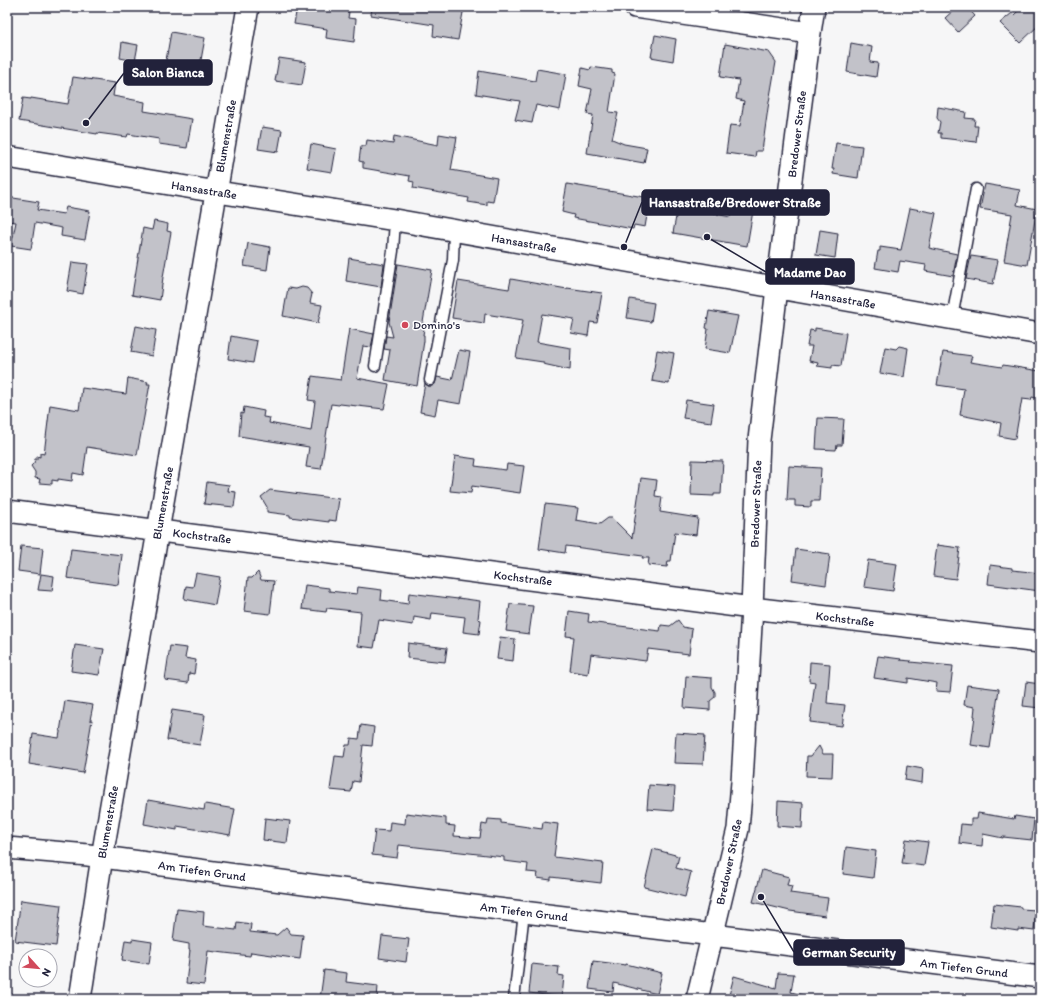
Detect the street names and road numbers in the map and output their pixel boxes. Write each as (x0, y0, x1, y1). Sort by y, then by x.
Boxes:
street label: Bredower Straße (785, 89, 809, 178)
street label: Blumenstraße (213, 98, 239, 174)
street label: Hansastraße (170, 178, 238, 202)
street label: Hansastraße (490, 230, 558, 256)
street label: Hansastraße (809, 286, 877, 312)
street label: Bredower Straße (747, 460, 765, 548)
street label: Blumenstraße (150, 465, 176, 541)
street label: Kochstraße (172, 525, 232, 547)
street label: Kochstraße (493, 567, 553, 589)
street label: Kochstraße (815, 608, 875, 630)
street label: Blumenstraße (95, 784, 121, 860)
street label: Bredower Straße (713, 817, 745, 906)
street label: Am Tiefen Grund (157, 858, 247, 884)
street label: Am Tiefen Grund (479, 900, 569, 924)
street label: Am Tiefen Grund (919, 956, 1009, 980)

